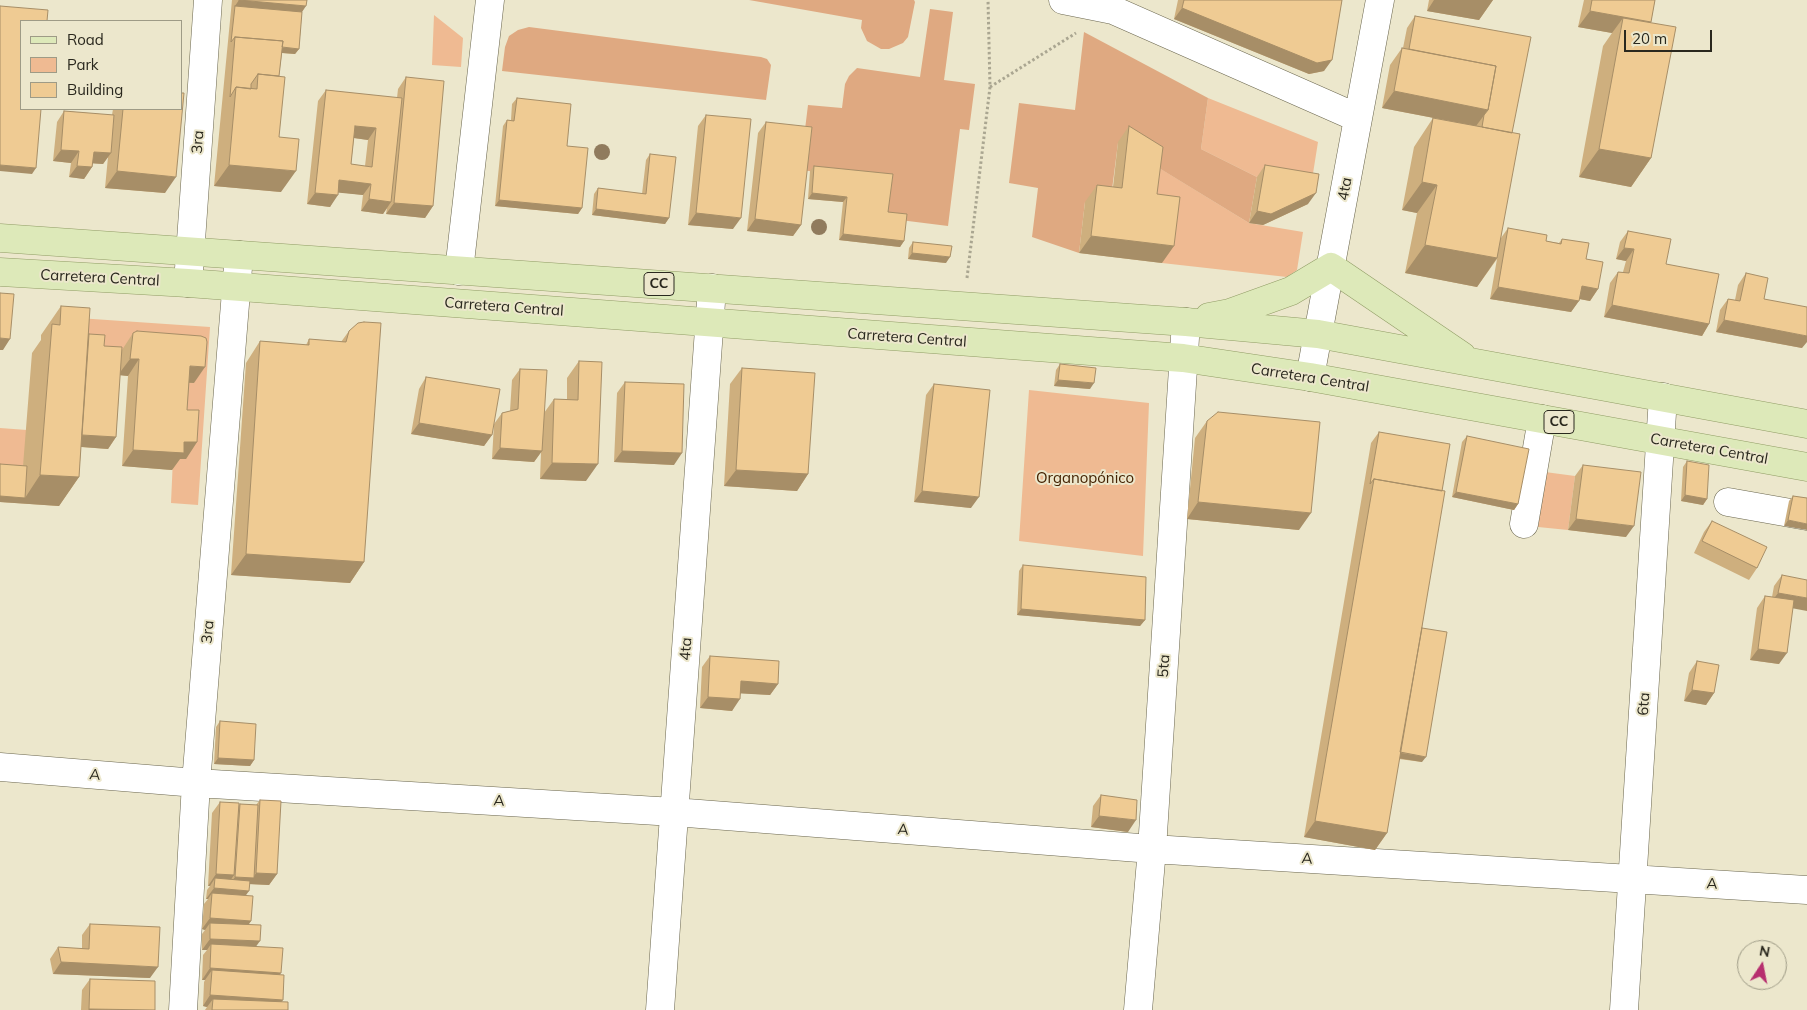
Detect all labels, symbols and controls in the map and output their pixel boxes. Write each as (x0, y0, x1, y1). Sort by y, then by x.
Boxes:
legend (20, 20, 182, 110)
scale bar (1627, 20, 1714, 52)
text: 20 m (1632, 29, 1667, 48)
text: Road (67, 30, 104, 49)
text: Park (67, 55, 99, 74)
text: Building (67, 80, 123, 99)
street label: 3ra (188, 130, 208, 154)
street label: 4ta (1334, 176, 1356, 202)
street label: Carretera Central (40, 266, 160, 290)
road number: CC (644, 272, 674, 296)
street label: Carretera Central (444, 294, 564, 320)
street label: Carretera Central (847, 325, 967, 351)
street label: Carretera Central (1250, 360, 1370, 396)
road number: CC (1544, 411, 1574, 434)
street label: Carretera Central (1649, 430, 1769, 468)
park label: Organopónico (1036, 469, 1134, 487)
street label: 3ra (198, 620, 218, 644)
street label: 4ta (676, 637, 696, 661)
street label: 5ta (1154, 654, 1174, 678)
street label: 6ta (1634, 692, 1654, 716)
street label: A (89, 766, 101, 784)
street label: A (493, 792, 505, 810)
street label: A (897, 821, 909, 839)
street label: A (1301, 850, 1313, 868)
street label: A (1706, 875, 1718, 893)
north arrow (1737, 940, 1787, 990)
text: N (1758, 941, 1772, 961)

